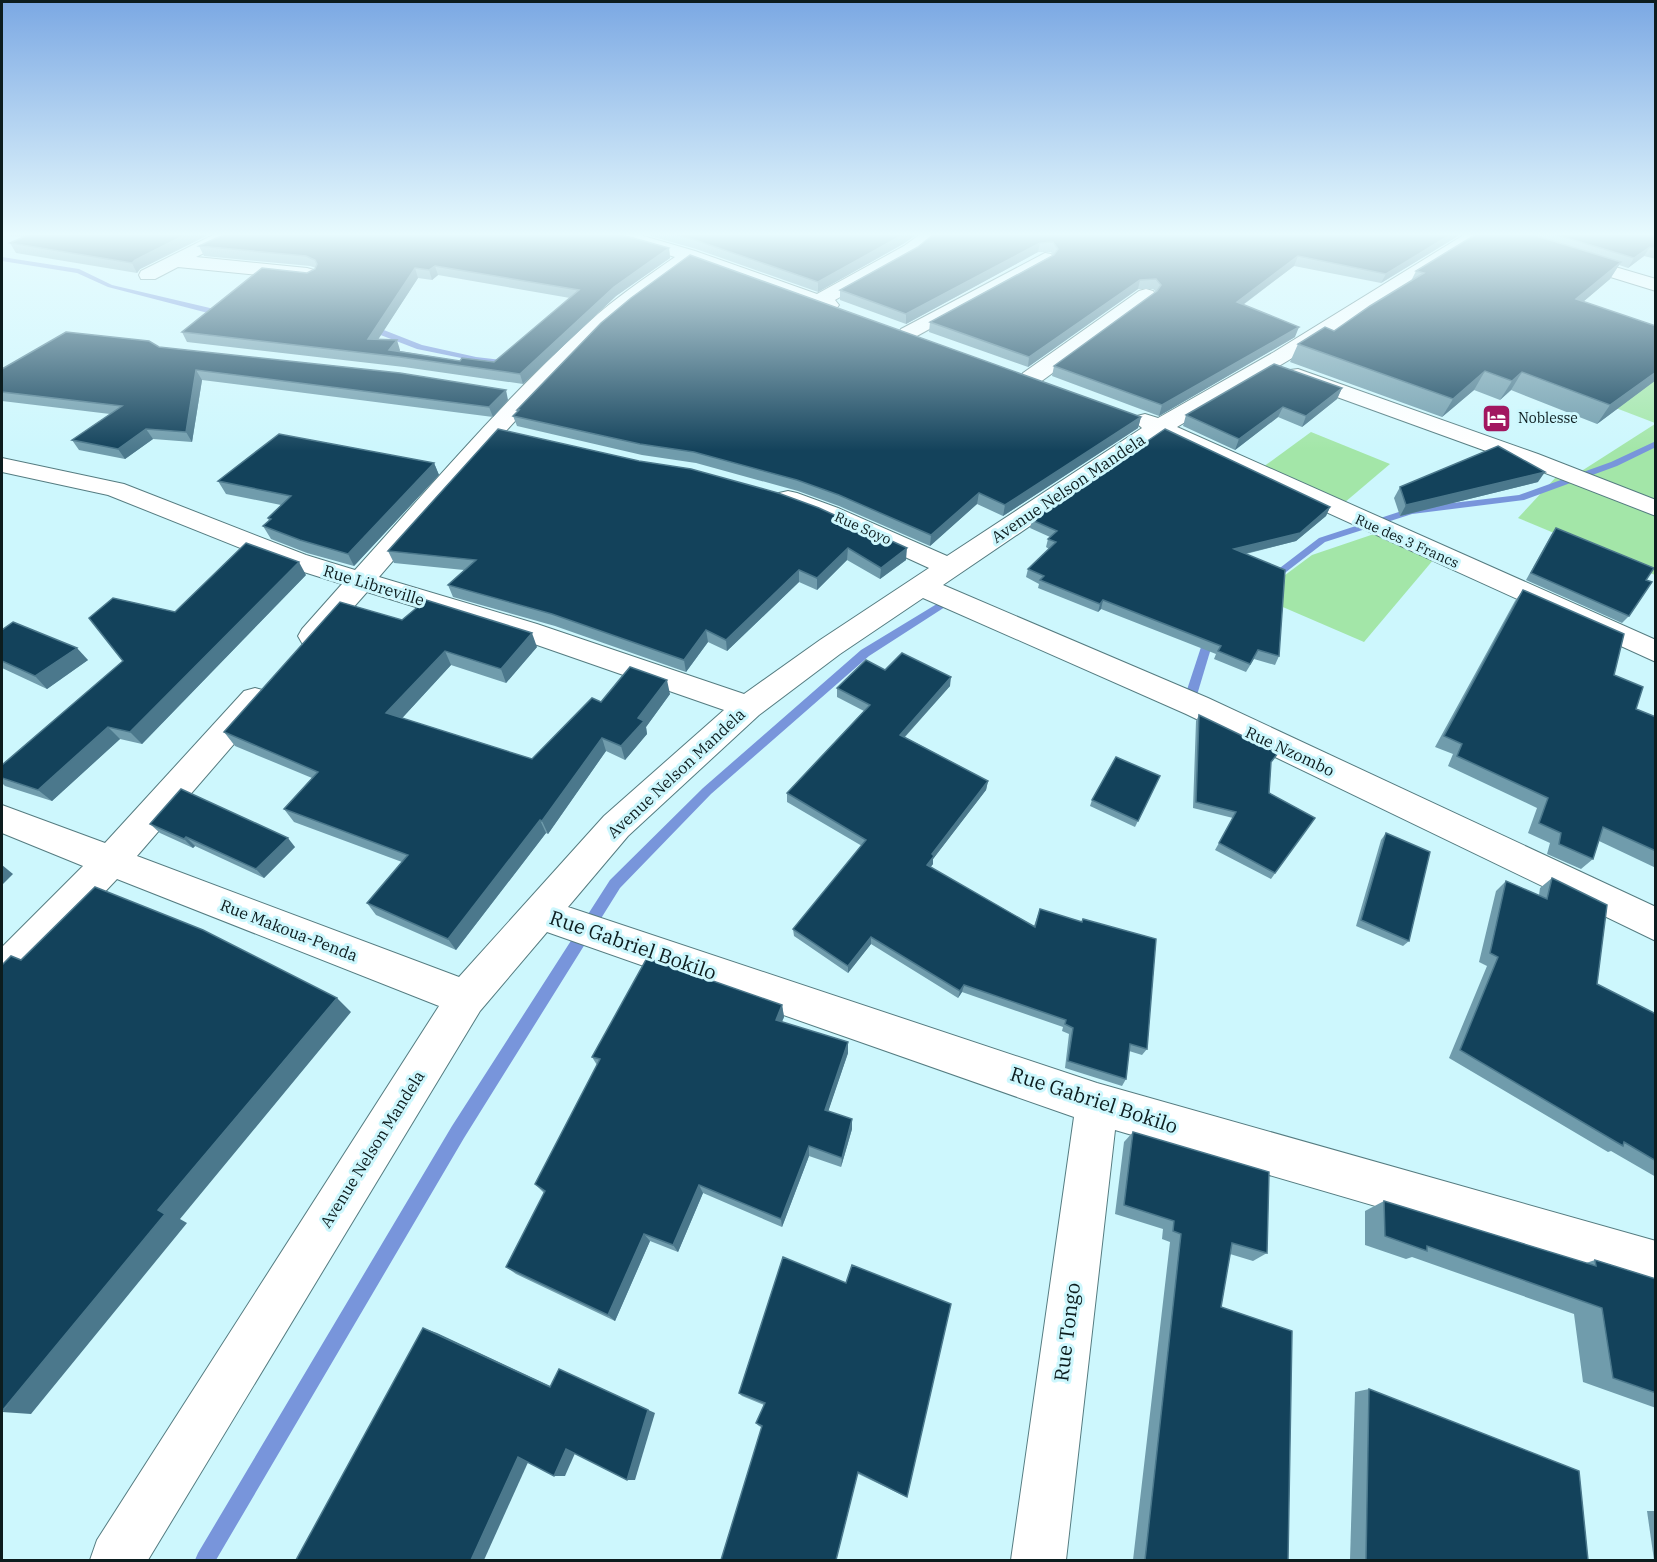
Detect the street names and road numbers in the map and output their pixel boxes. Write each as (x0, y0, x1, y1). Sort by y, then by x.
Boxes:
street label: Avenue Nelson Mandela (987, 429, 1149, 547)
street label: Rue Soyo (832, 508, 894, 548)
street label: Rue des 3 Francs (1352, 510, 1462, 572)
street label: Rue Libreville (321, 560, 427, 610)
street label: Avenue Nelson Mandela (603, 704, 749, 842)
street label: Rue Nzombo (1242, 722, 1338, 780)
street label: Rue Makoua-Penda (217, 895, 361, 966)
street label: Rue Gabriel Bokilo (546, 903, 720, 986)
street label: Rue Gabriel Bokilo (1007, 1060, 1181, 1139)
street label: Avenue Nelson Mandela (316, 1067, 429, 1231)
street label: Rue Tongo (1047, 1281, 1086, 1383)

